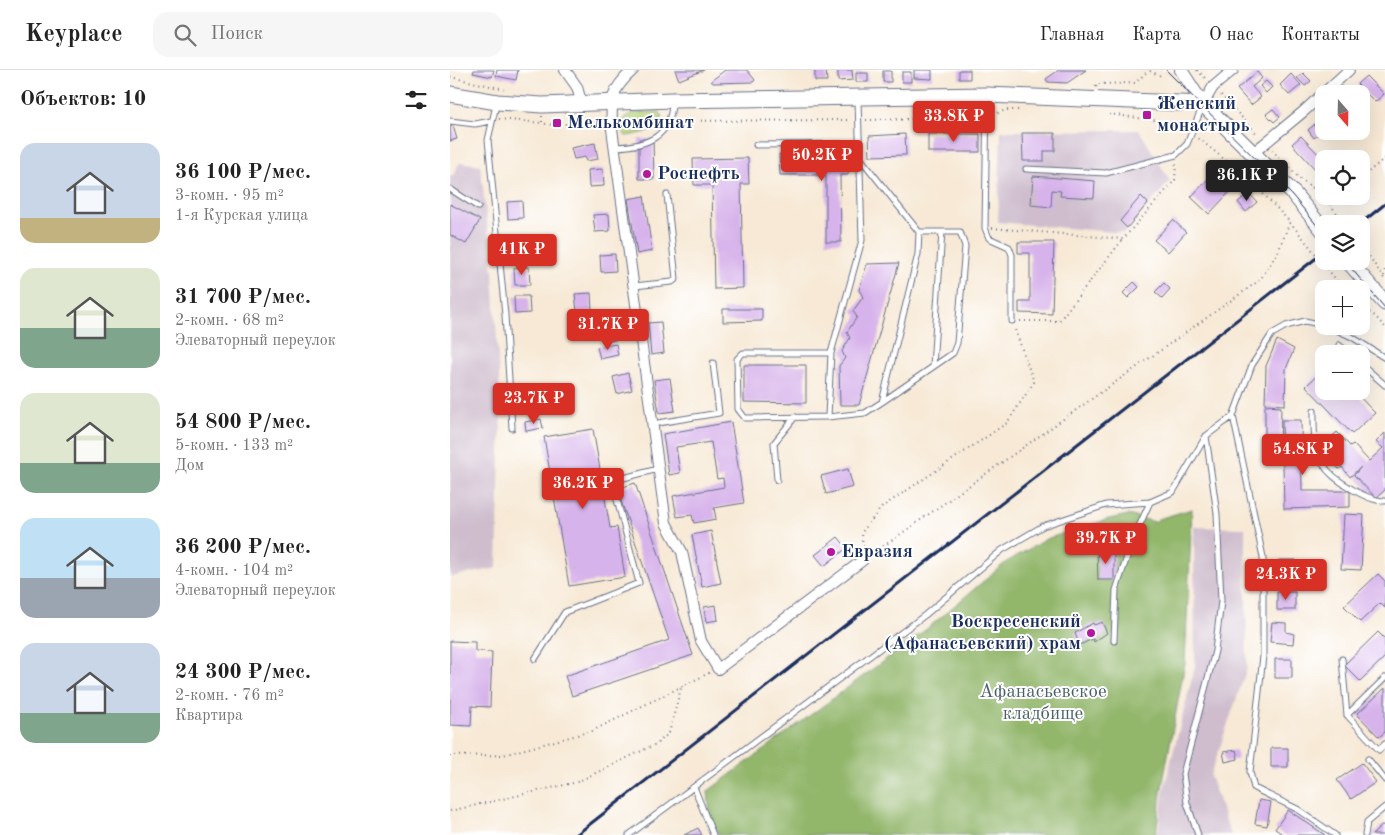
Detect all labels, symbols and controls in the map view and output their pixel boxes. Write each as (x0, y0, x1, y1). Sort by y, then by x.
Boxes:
search box (153, 12, 503, 57)
icon: search (171, 21, 199, 49)
text: Keyplace (25, 23, 123, 47)
text: Поиск (211, 25, 263, 44)
text: Главная (1040, 26, 1104, 44)
text: Карта (1132, 26, 1181, 44)
text: О нас (1209, 26, 1253, 44)
text: Контакты (1281, 26, 1360, 44)
north arrow (1315, 85, 1370, 140)
map controls (1315, 85, 1370, 400)
icon: filters (402, 86, 430, 114)
text: Объектов: 10 (20, 89, 146, 110)
place label: Женский монастырь (1157, 95, 1250, 136)
pin: 33.8K ₽ (908, 100, 1000, 143)
text: 33.8K ₽ (924, 109, 984, 125)
marker: Женский монастырь (1141, 109, 1153, 121)
place label: Мелькомбинат (567, 114, 694, 133)
marker: Мелькомбинат (551, 117, 563, 129)
pin: 50.2K ₽ (776, 140, 868, 182)
text: 50.2K ₽ (792, 148, 852, 164)
button: locate (1315, 150, 1370, 205)
pin: 36.1K ₽ (1201, 160, 1293, 202)
text: 36 100 ₽/мес. (175, 162, 311, 183)
icon: home (60, 163, 120, 223)
place label: Роснефть (657, 165, 740, 184)
marker: Роснефть (641, 168, 653, 180)
text: 36.1K ₽ (1217, 168, 1277, 184)
text: 3-комн. · 95 m² (175, 188, 284, 204)
text: 1-я Курская улица (175, 208, 308, 224)
button: layers (1315, 215, 1370, 270)
pin: 41K ₽ (487, 234, 557, 276)
text: 41K ₽ (499, 242, 545, 258)
button: + (1315, 280, 1370, 335)
text: 31 700 ₽/мес. (175, 287, 311, 308)
icon: home (60, 288, 120, 348)
pin: 31.7K ₽ (562, 308, 654, 351)
text: 2-комн. · 68 m² (175, 313, 284, 329)
text: 31.7K ₽ (578, 317, 638, 333)
text: Элеваторный переулок (175, 333, 336, 349)
button: − (1315, 345, 1370, 400)
pin: 23.7K ₽ (488, 382, 580, 425)
text: 23.7K ₽ (504, 391, 564, 407)
text: 54 800 ₽/мес. (175, 412, 311, 433)
icon: home (60, 413, 120, 473)
pin: 54.8K ₽ (1257, 434, 1349, 476)
text: 5-комн. · 133 m² (175, 438, 293, 454)
text: 54.8K ₽ (1273, 442, 1333, 458)
text: Дом (175, 458, 204, 474)
pin: 36.2K ₽ (537, 468, 629, 510)
text: 36.2K ₽ (553, 476, 613, 492)
pin: 39.7K ₽ (1060, 522, 1152, 565)
text: 39.7K ₽ (1076, 531, 1136, 547)
text: 36 200 ₽/мес. (175, 537, 311, 558)
icon: home (60, 538, 120, 598)
place label: Евразия (841, 543, 913, 562)
marker: Евразия (825, 546, 837, 558)
pin: 24.3K ₽ (1240, 558, 1332, 601)
text: 4-комн. · 104 m² (175, 563, 293, 579)
text: 24.3K ₽ (1256, 567, 1316, 583)
text: Элеваторный переулок (175, 583, 336, 599)
place label: Воскресенский (Афанасьевский) храм (884, 613, 1081, 654)
marker: Воскресенский (Афанасьевский) храм (1085, 627, 1097, 639)
text: 24 300 ₽/мес. (175, 662, 311, 683)
icon: home (60, 663, 120, 723)
park label: Афанасьевское кладбище (979, 683, 1107, 724)
text: 2-комн. · 76 m² (175, 688, 284, 704)
text: Квартира (175, 708, 243, 724)

